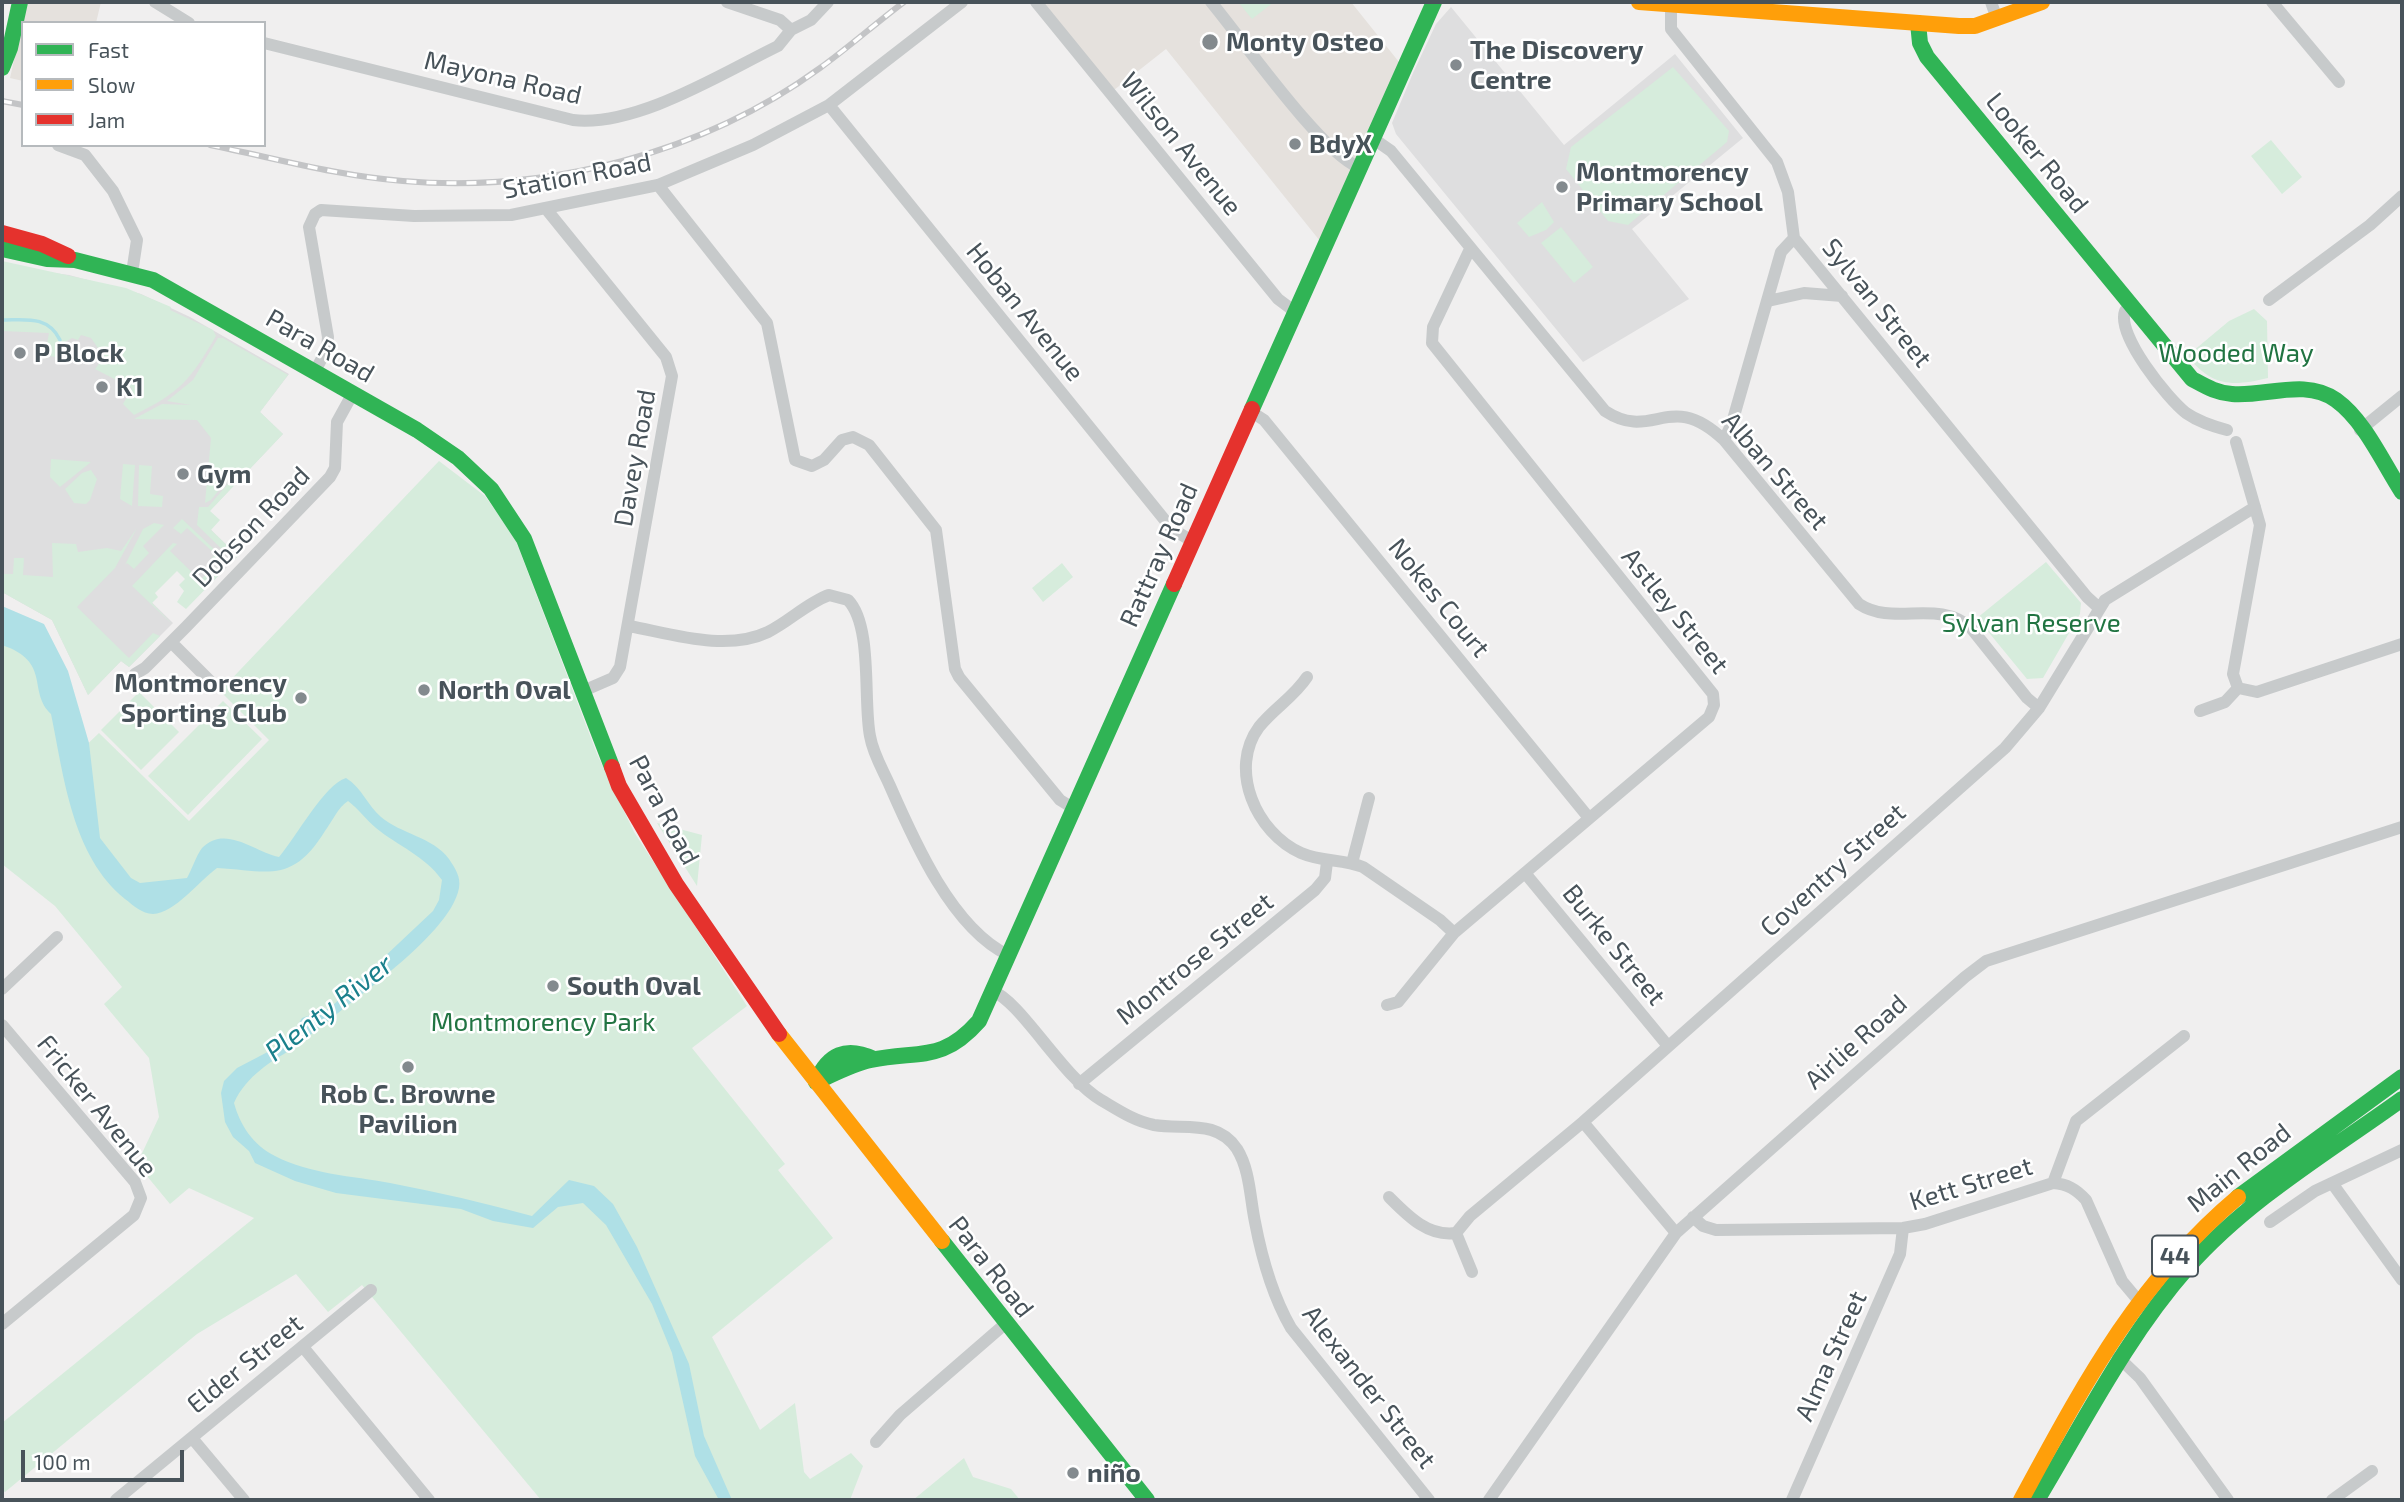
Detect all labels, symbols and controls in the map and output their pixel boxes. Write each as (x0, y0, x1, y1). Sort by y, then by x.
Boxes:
legend (21, 21, 266, 147)
place label: Monty Osteo (1226, 26, 1384, 58)
marker: Monty Osteo (1200, 32, 1220, 52)
place label: The Discovery Centre (1470, 34, 1643, 96)
text: Fast (88, 37, 129, 62)
street label: Mayona Road (421, 45, 585, 111)
marker: The Discovery Centre (1448, 57, 1464, 73)
street label: Wilson Avenue (1114, 66, 1248, 222)
text: Slow (88, 72, 135, 97)
street label: Looker Road (1979, 87, 2095, 219)
text: Jam (88, 107, 125, 132)
place label: BdyX (1309, 128, 1372, 160)
marker: BdyX (1287, 136, 1303, 152)
street label: Station Road (500, 146, 654, 206)
place label: Montmorency Primary School (1576, 156, 1763, 218)
marker: Montmorency Primary School (1554, 179, 1570, 195)
street label: Sylvan Street (1816, 232, 1938, 374)
street label: Hoban Avenue (960, 236, 1090, 388)
street label: Para Road (260, 303, 380, 389)
place label: P Block (34, 337, 124, 369)
park label: Wooded Way (2158, 337, 2314, 369)
marker: P Block (12, 345, 28, 361)
place label: K1 (116, 371, 144, 403)
marker: K1 (94, 379, 110, 395)
street label: Davey Road (608, 387, 662, 529)
street label: Alban Street (1715, 406, 1835, 536)
place label: Gym (197, 458, 251, 490)
street label: Dobson Road (186, 460, 316, 594)
marker: Gym (175, 466, 191, 482)
street label: Rattray Road (1113, 478, 1205, 632)
street label: Nokes Court (1382, 532, 1496, 664)
street label: Astley Street (1615, 542, 1735, 680)
park label: Sylvan Reserve (1941, 607, 2121, 639)
place label: Montmorency Sporting Club (114, 667, 287, 728)
place label: North Oval (438, 674, 571, 706)
marker: North Oval (416, 682, 432, 698)
marker: Montmorency Sporting Club (293, 690, 309, 706)
street label: Para Road (622, 750, 706, 870)
street label: Coventry Street (1754, 797, 1912, 943)
street label: Burke Street (1556, 878, 1672, 1012)
street label: Montrose Street (1110, 886, 1280, 1032)
water label: Plenty River (258, 948, 400, 1068)
place label: South Oval (567, 970, 701, 1002)
marker: South Oval (545, 978, 561, 994)
street label: Airlie Road (1798, 988, 1914, 1096)
park label: Montmorency Park (431, 1006, 655, 1038)
street label: Fricker Avenue (30, 1029, 164, 1183)
marker: Rob C. Browne Pavilion (400, 1059, 416, 1075)
place label: Rob C. Browne Pavilion (320, 1078, 496, 1140)
street label: Main Road (2181, 1117, 2297, 1219)
street label: Kett Street (1906, 1151, 2036, 1217)
street label: Para Road (942, 1210, 1040, 1324)
road number: 44 (2152, 1236, 2198, 1276)
street label: Alma Street (1788, 1286, 1874, 1426)
street label: Alexander Street (1296, 1299, 1442, 1475)
street label: Elder Street (181, 1308, 309, 1420)
scale bar (24, 1436, 187, 1480)
text: 100 m (34, 1449, 91, 1474)
place label: niño (1087, 1457, 1141, 1489)
marker: niño (1065, 1465, 1081, 1481)

